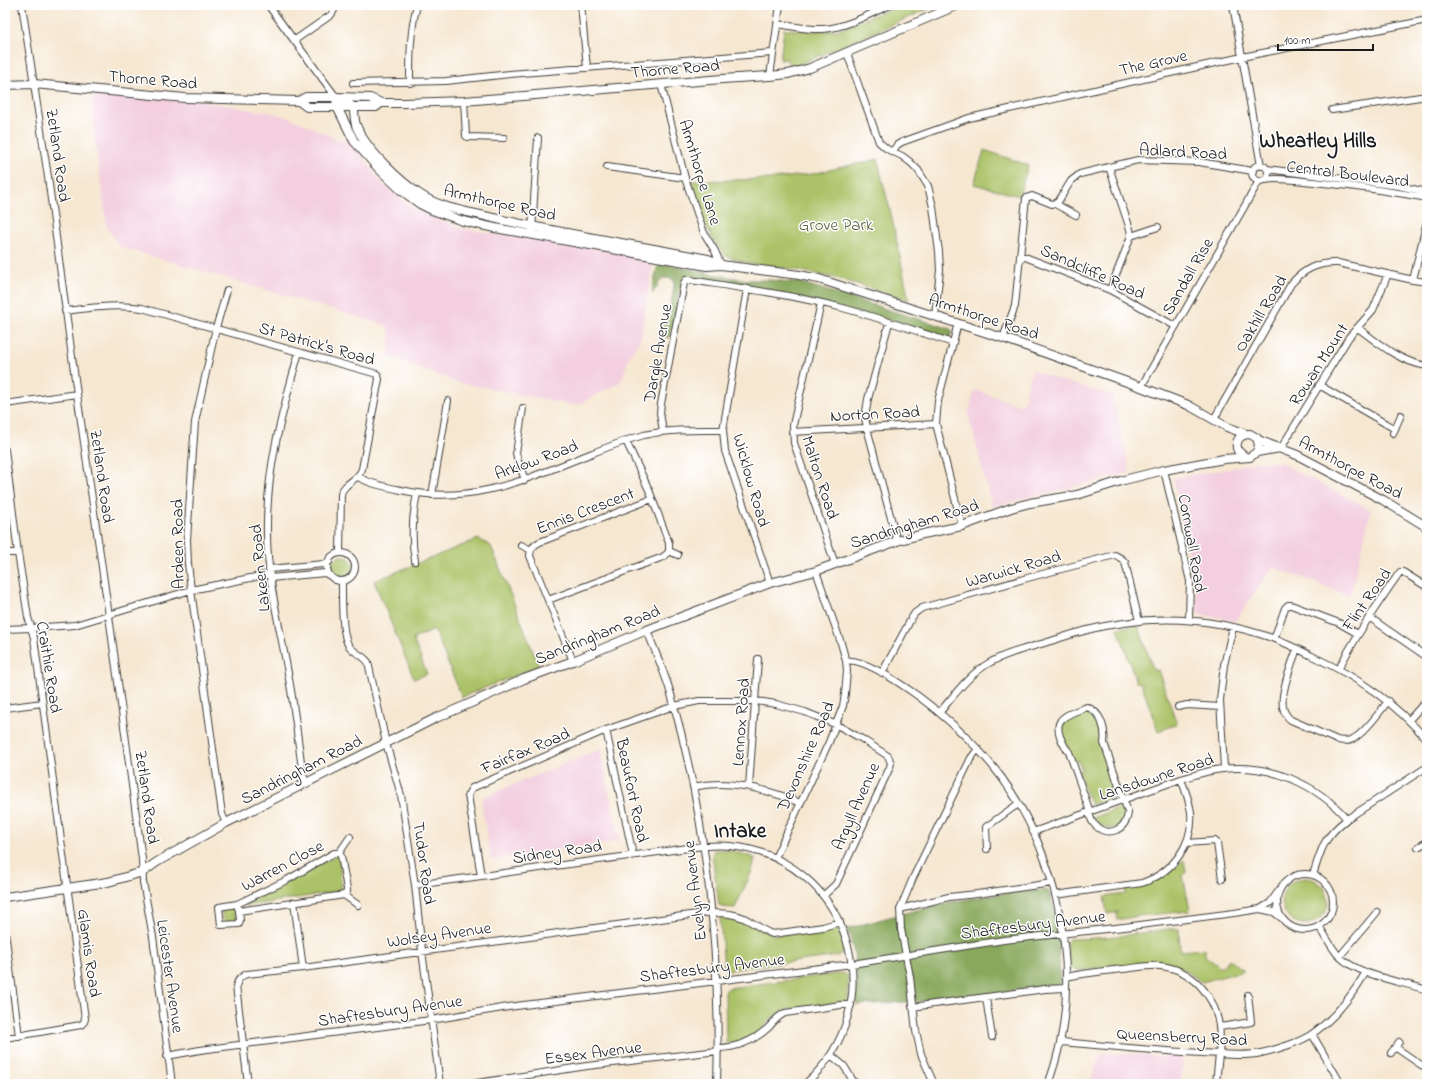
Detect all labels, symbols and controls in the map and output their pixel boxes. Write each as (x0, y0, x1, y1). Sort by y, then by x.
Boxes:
scale bar (1278, 26, 1373, 52)
text: 100 m (1284, 32, 1311, 50)
street label: The Grove (1117, 43, 1190, 83)
street label: Thorne Road (630, 53, 721, 86)
street label: Thorne Road (107, 64, 199, 97)
street label: Zetland Road (39, 107, 77, 204)
street label: Armthorpe Lane (672, 116, 728, 229)
district label: Wheatley Hills (1259, 127, 1377, 159)
street label: Adlard Road (1138, 138, 1228, 167)
street label: Central Boulevard (1285, 155, 1411, 194)
street label: Armthorpe Road (441, 178, 559, 229)
park label: Grove Park (799, 213, 874, 238)
street label: Sandall Rise (1156, 233, 1221, 320)
street label: Sandcliffe Road (1036, 238, 1149, 307)
street label: Oakhill Road (1228, 270, 1294, 357)
street label: Armthorpe Road (925, 288, 1042, 347)
street label: Dargle Avenue (637, 302, 681, 406)
street label: St Patrick's Road (256, 316, 378, 373)
street label: Rowan Mount (1283, 318, 1356, 411)
street label: Norton Road (830, 400, 921, 429)
street label: Zetland Road (83, 428, 121, 525)
street label: Armthorpe Road (1294, 430, 1407, 507)
street label: Wicklow Road (725, 431, 776, 530)
street label: Malton Road (794, 432, 845, 523)
street label: Arklow Road (491, 434, 582, 487)
street label: Ennis Crescent (533, 481, 638, 542)
street label: Cornwall Road (1171, 492, 1213, 595)
street label: Sandringham Road (847, 493, 983, 558)
street label: Ardeen Road (165, 498, 192, 589)
street label: Lakeen Road (243, 522, 278, 613)
street label: Warwick Road (963, 544, 1064, 595)
street label: Flint Road (1336, 563, 1398, 637)
street label: Sandringham Road (531, 599, 665, 674)
street label: Craithie Road (29, 620, 68, 715)
street label: Lennox Road (726, 677, 757, 767)
street label: Devonshire Road (771, 697, 842, 816)
street label: Fairfax Road (476, 721, 574, 782)
street label: Sandringham Road (237, 729, 368, 814)
street label: Beaufort Road (608, 735, 655, 845)
street label: Lansdowne Road (1096, 747, 1217, 808)
street label: Zetland Road (128, 749, 166, 846)
street label: Argyll Avenue (826, 758, 889, 855)
district label: Intake (714, 817, 767, 847)
street label: Tudor Road (405, 820, 442, 907)
street label: Warren Close (237, 834, 329, 899)
street label: Sidney Road (511, 834, 604, 872)
street label: Evelyn Avenue (677, 839, 715, 942)
street label: Shaftesbury Avenue (959, 904, 1108, 948)
street label: Glamis Road (70, 907, 107, 999)
street label: Wolsey Avenue (385, 916, 494, 956)
street label: Leicester Avenue (149, 918, 190, 1035)
street label: Shaftesbury Avenue (638, 947, 787, 991)
street label: Shaftesbury Avenue (316, 989, 465, 1035)
street label: Queensberry Road (1116, 1022, 1248, 1054)
street label: Essex Avenue (543, 1035, 644, 1072)

